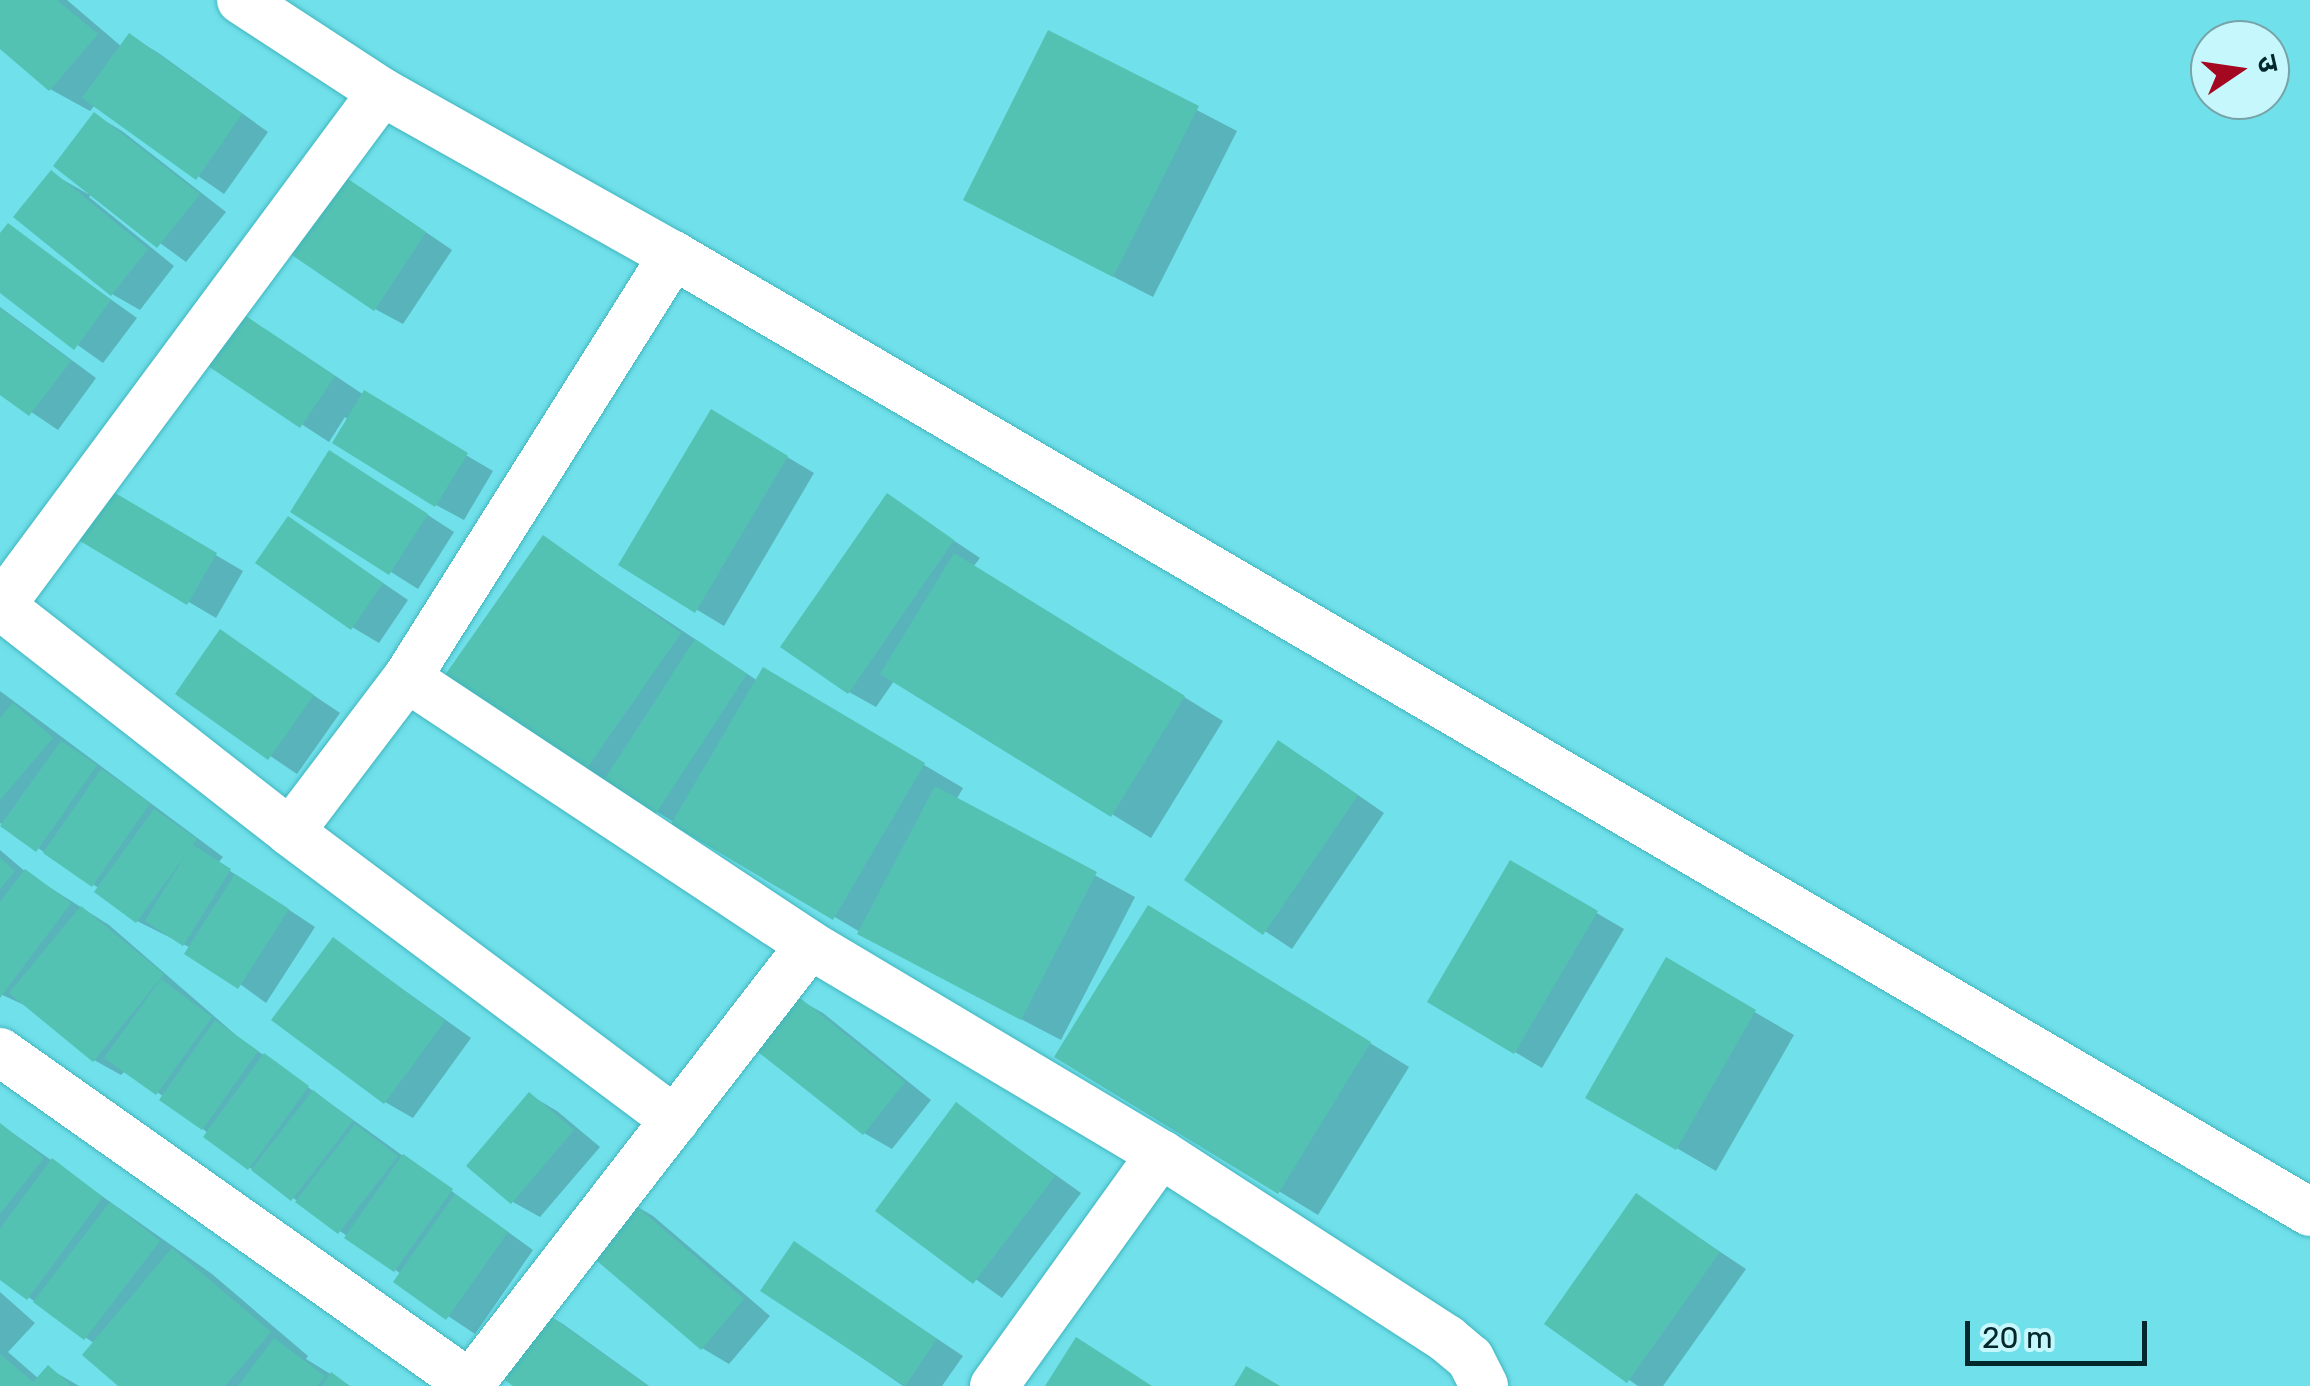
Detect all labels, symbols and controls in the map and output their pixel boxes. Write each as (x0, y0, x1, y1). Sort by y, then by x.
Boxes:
north arrow (2190, 20, 2290, 120)
text: उ (2250, 52, 2286, 75)
scale bar (1970, 1301, 2152, 1363)
text: 20 m (1982, 1320, 2053, 1356)

